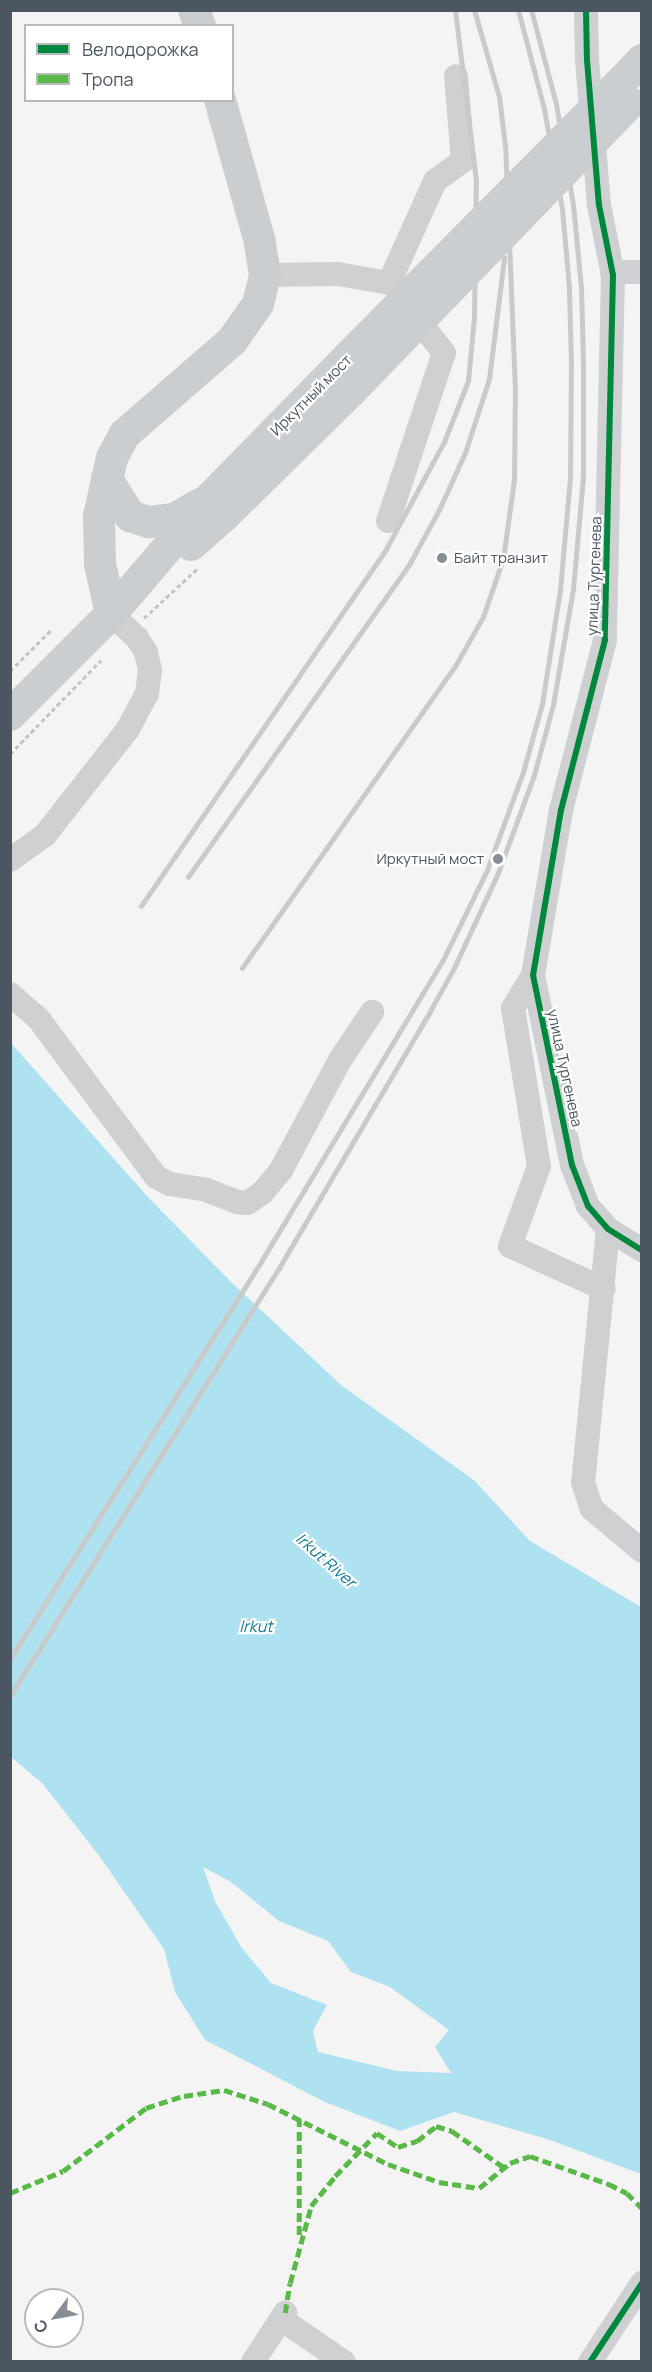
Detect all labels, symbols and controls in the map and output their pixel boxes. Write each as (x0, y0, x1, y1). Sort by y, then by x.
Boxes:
legend (24, 24, 234, 102)
text: Велодорожка (82, 37, 199, 61)
text: Тропа (82, 67, 133, 91)
street label: Иркутный мост (267, 351, 355, 439)
street label: улица Тургенева (583, 516, 605, 636)
place label: Байт транзит (454, 549, 548, 567)
marker: Байт транзит (435, 551, 449, 565)
place label: Иркутный мост (377, 850, 484, 868)
marker: Иркутный мост (489, 850, 507, 868)
street label: улица Тургенева (544, 1008, 586, 1128)
water label: Irkut River (292, 1529, 360, 1591)
water label: Irkut (239, 1616, 273, 1636)
north arrow (24, 2288, 84, 2348)
text: С (28, 2316, 53, 2337)

